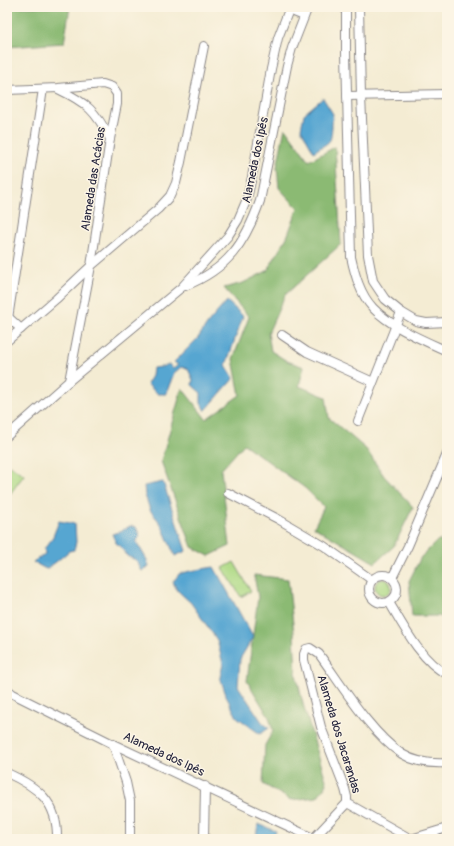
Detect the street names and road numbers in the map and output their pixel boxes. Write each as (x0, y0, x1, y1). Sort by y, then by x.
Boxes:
street label: Alameda dos Ipês (239, 115, 272, 205)
street label: Alameda das Acácias (78, 125, 109, 232)
street label: Alameda dos Jacarandas (313, 673, 364, 796)
street label: Alameda dos Ipês (121, 729, 207, 780)

